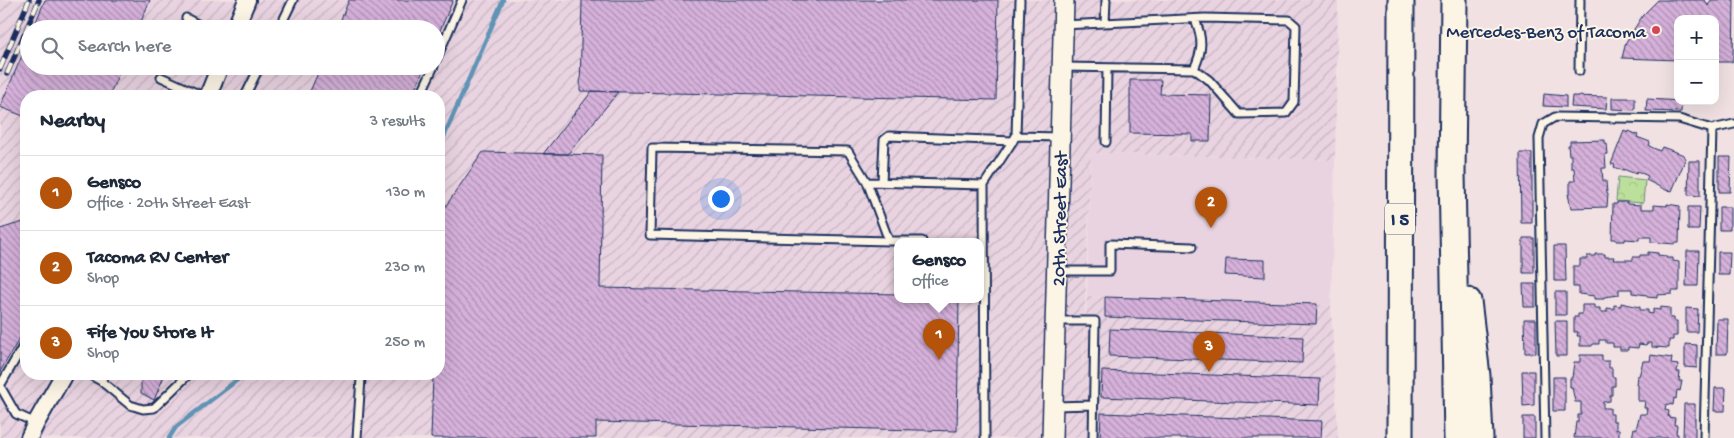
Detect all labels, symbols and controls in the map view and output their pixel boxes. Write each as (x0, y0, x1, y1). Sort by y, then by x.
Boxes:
map controls (1674, 15, 1719, 105)
button: + (1674, 15, 1719, 60)
search box (20, 20, 445, 75)
place label: Mercedes-Benz of Tacoma (1446, 22, 1647, 45)
marker: Mercedes-Benz of Tacoma (1650, 24, 1662, 36)
icon: search (38, 34, 66, 62)
text: Search here (78, 36, 172, 59)
button: − (1674, 60, 1719, 105)
text: Nearby (40, 110, 105, 135)
text: 3 results (370, 113, 425, 132)
street label: 20th Street East (1049, 149, 1074, 287)
text: Gensco (87, 172, 141, 195)
text: 1 (53, 184, 59, 203)
text: 130 m (386, 184, 425, 203)
your location (708, 186, 734, 212)
pin: 2 (1195, 187, 1227, 228)
text: Office · 20th Street East (87, 195, 250, 214)
road number: I 5 (1385, 203, 1415, 234)
popup (894, 238, 984, 303)
text: Tacoma RV Center (87, 247, 228, 270)
text: Gensco (912, 250, 966, 273)
text: 2 (52, 259, 60, 278)
text: 230 m (385, 259, 425, 278)
text: Shop (87, 270, 119, 289)
text: Office (912, 273, 949, 292)
pin: 1 (923, 319, 955, 360)
text: Fife You Store It (87, 322, 213, 345)
pin: 3 (1193, 331, 1225, 372)
text: 3 (52, 334, 60, 353)
text: 250 m (385, 334, 425, 353)
text: Shop (87, 345, 119, 364)

